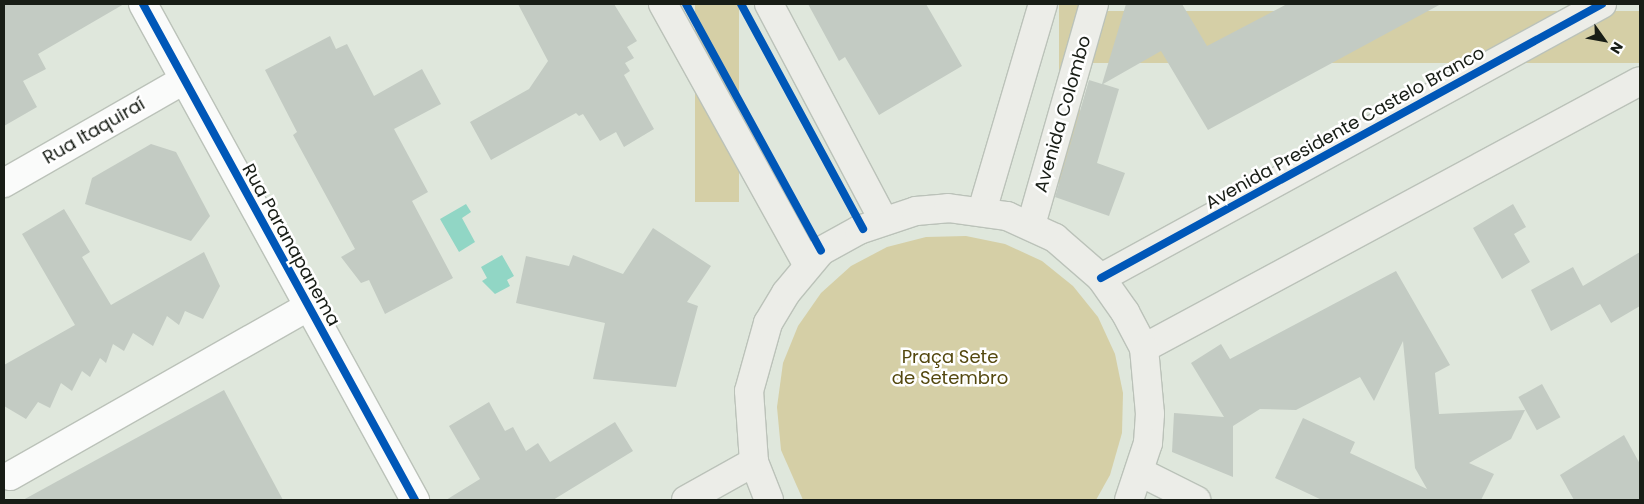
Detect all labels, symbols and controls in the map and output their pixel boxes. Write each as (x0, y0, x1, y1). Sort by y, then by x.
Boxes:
north arrow (1579, 15, 1629, 65)
street label: Avenida Colombo (1030, 33, 1096, 195)
text: N (1605, 38, 1628, 58)
street label: Avenida Presidente Castelo Branco (1202, 42, 1488, 214)
street label: Rua Itaquiraí (39, 93, 149, 169)
street label: Rua Paranapanema (237, 160, 345, 330)
park label: Praça Sete de Setembro (892, 347, 1008, 389)

